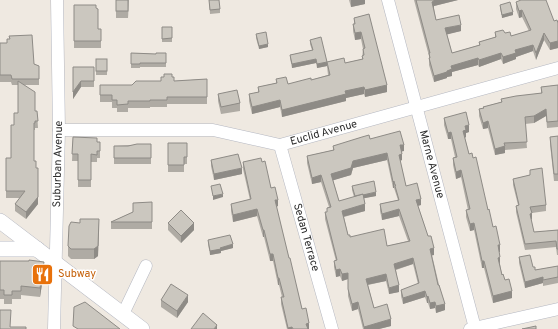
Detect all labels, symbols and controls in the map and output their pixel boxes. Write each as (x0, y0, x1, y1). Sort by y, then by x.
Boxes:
street label: Euclid Avenue (289, 117, 359, 149)
street label: Suburban Avenue (50, 120, 66, 208)
street label: Marne Avenue (416, 129, 447, 200)
street label: Sedan Terrace (290, 202, 322, 273)
restaurant icon: Subway (29, 261, 55, 287)
place label: Subway (58, 267, 96, 281)

